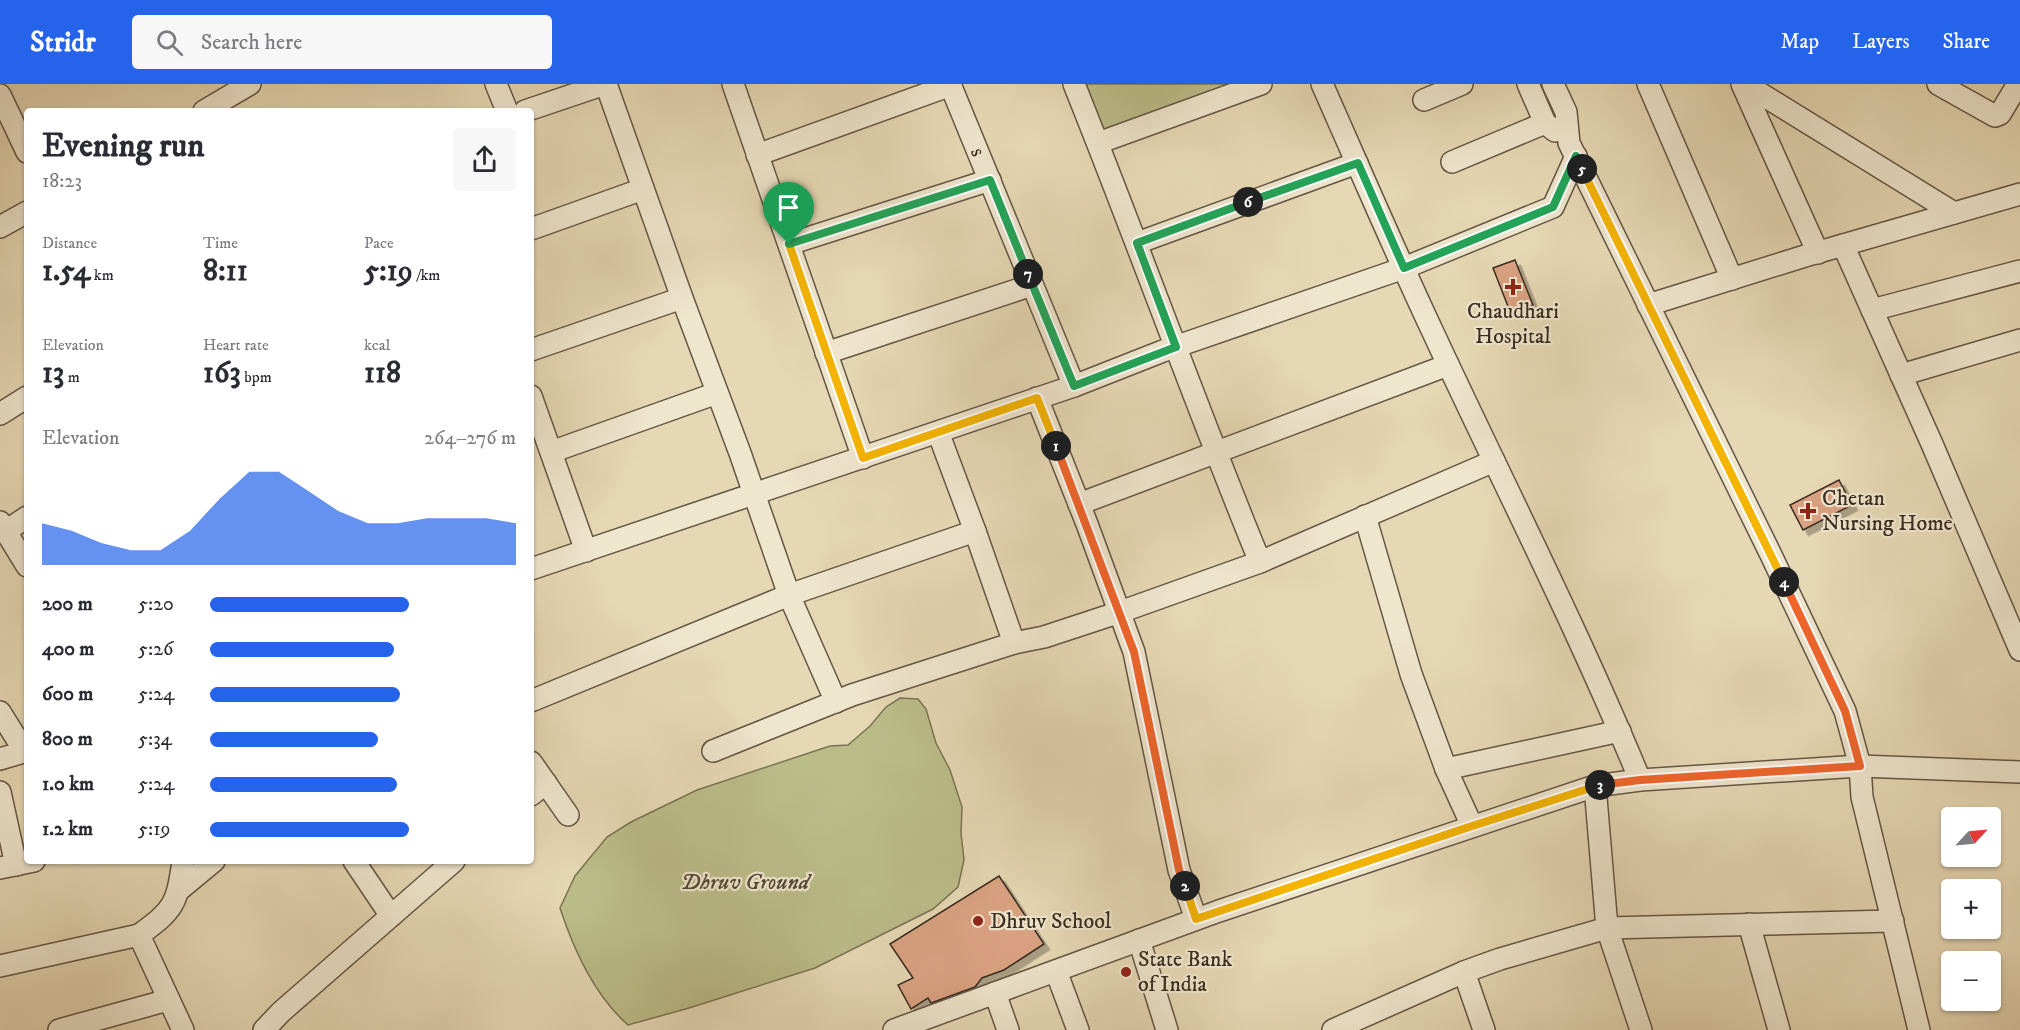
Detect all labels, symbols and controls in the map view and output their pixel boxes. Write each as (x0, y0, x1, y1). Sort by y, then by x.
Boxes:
search box (132, 15, 552, 69)
text: Stridr (30, 25, 96, 60)
icon: search (153, 26, 186, 59)
text: Search here (201, 29, 302, 56)
text: Map (1780, 29, 1819, 55)
text: Layers (1852, 29, 1910, 55)
text: Share (1943, 29, 1990, 55)
text: Evening run (42, 126, 204, 167)
button: share (453, 128, 516, 191)
street label: s (964, 144, 992, 160)
pin: 5 (1567, 154, 1597, 184)
text: 5 (1578, 159, 1586, 179)
text: 18:23 (42, 169, 82, 194)
pin (763, 182, 814, 244)
pin: 6 (1233, 187, 1263, 217)
icon: arrive (772, 191, 805, 224)
text: 6 (1244, 192, 1252, 212)
text: Distance (42, 233, 97, 253)
text: Time (203, 233, 238, 253)
text: Pace (364, 233, 394, 253)
text: 1.54 (42, 253, 90, 290)
text: 8:11 (203, 253, 248, 290)
text: 5:19 (364, 253, 413, 290)
pin: 7 (1013, 259, 1043, 289)
text: 7 (1024, 264, 1032, 284)
text: km (90, 265, 114, 285)
text: /km (413, 265, 440, 285)
marker: Chaudhari Hospital (1504, 278, 1522, 296)
place label: Chaudhari Hospital (1467, 298, 1559, 350)
text: Elevation (42, 335, 104, 355)
text: Heart rate (203, 335, 269, 355)
text: kcal (364, 335, 390, 355)
text: 13 (42, 355, 64, 392)
text: 163 (203, 355, 241, 392)
text: 118 (364, 355, 401, 392)
text: m (64, 367, 80, 387)
text: bpm (241, 367, 272, 387)
text: Elevation (42, 426, 119, 451)
text: 264–276 m (424, 426, 516, 451)
pin: 1 (1041, 431, 1071, 461)
text: 1 (1053, 436, 1059, 456)
place label: Chetan Nursing Home (1822, 485, 1953, 537)
marker: Chetan Nursing Home (1799, 502, 1817, 520)
pin: 4 (1769, 567, 1799, 597)
text: 4 (1779, 572, 1789, 592)
text: 200 m (42, 592, 93, 617)
text: 5:20 (138, 592, 174, 617)
text: 400 m (42, 637, 94, 662)
text: 5:26 (138, 637, 173, 662)
text: 600 m (42, 682, 93, 707)
text: 5:24 (138, 682, 175, 707)
text: 800 m (42, 727, 93, 752)
text: 5:34 (138, 727, 172, 752)
pin: 3 (1585, 770, 1615, 800)
text: 1.0 km (42, 772, 94, 797)
text: 5:24 (138, 772, 175, 797)
text: 3 (1597, 775, 1603, 795)
north arrow (1941, 807, 2001, 867)
map controls (1941, 807, 2001, 1011)
text: 1.2 km (42, 817, 93, 842)
text: 5:19 (138, 817, 170, 842)
park label: Dhruv Ground (681, 869, 813, 896)
pin: 2 (1170, 871, 1200, 901)
text: 2 (1181, 876, 1189, 896)
button: + (1941, 879, 2001, 939)
place label: Dhruv School (990, 908, 1112, 935)
marker: Dhruv School (971, 914, 985, 928)
place label: State Bank of India (1138, 946, 1233, 998)
button: − (1941, 951, 2001, 1011)
marker: State Bank of India (1119, 965, 1133, 979)

